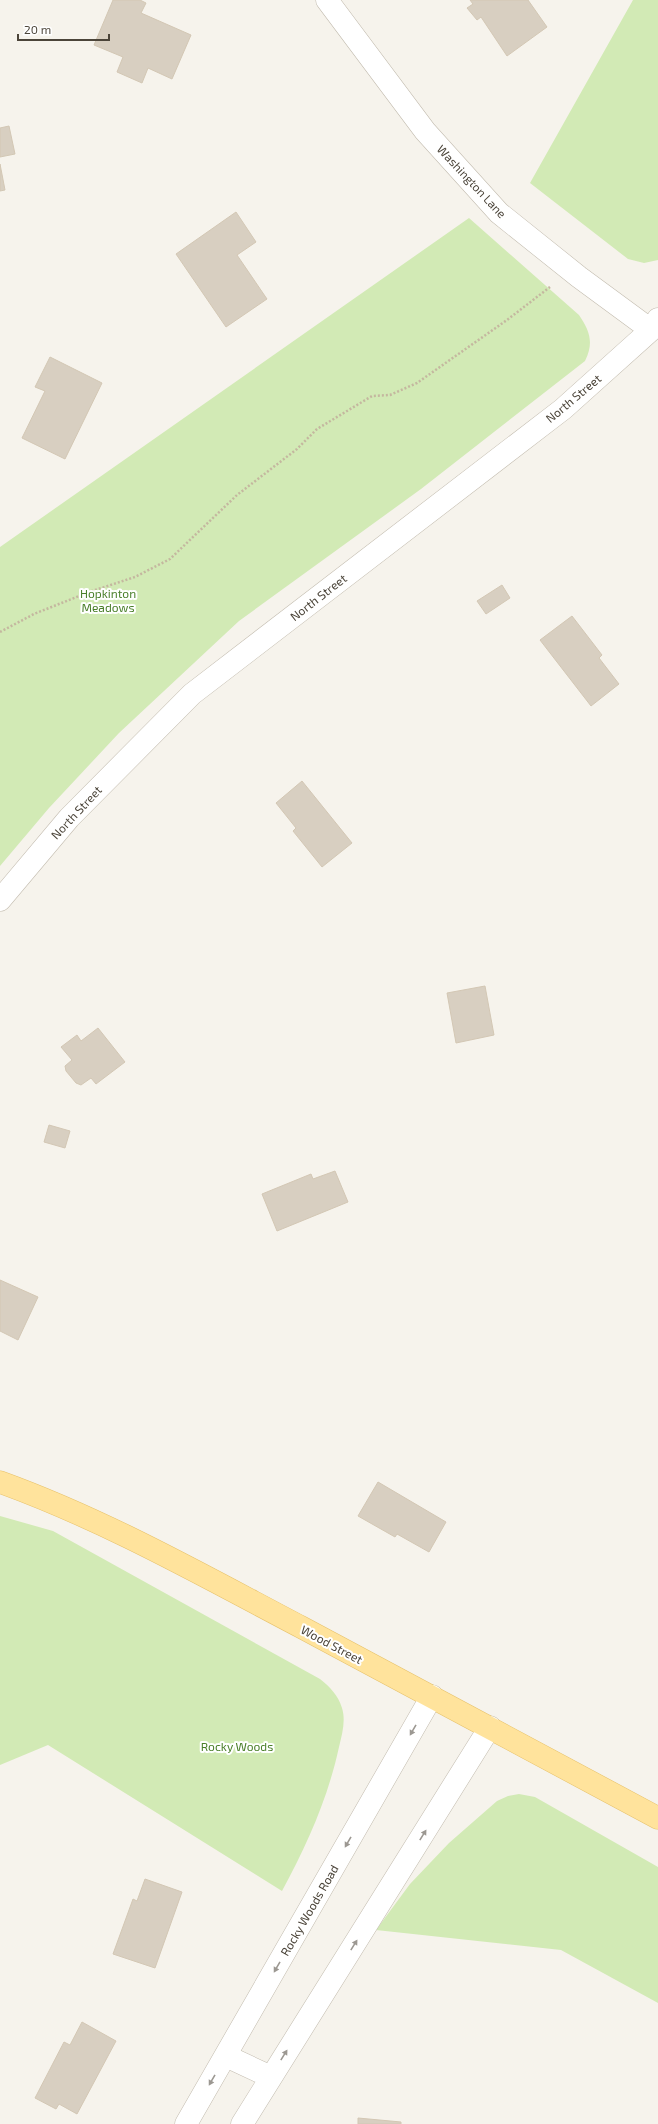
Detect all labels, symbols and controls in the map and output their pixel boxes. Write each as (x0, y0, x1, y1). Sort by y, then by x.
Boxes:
scale bar (18, 16, 109, 42)
text: 20 m (24, 22, 51, 36)
street label: Washington Lane (435, 142, 509, 220)
street label: North Street (543, 371, 604, 425)
street label: North Street (287, 570, 349, 623)
park label: Hopkinton Meadows (80, 586, 136, 614)
street label: North Street (48, 782, 104, 842)
street label: Wood Street (299, 1622, 366, 1666)
one-way arrow (410, 1724, 417, 1736)
park label: Rocky Woods (201, 1739, 273, 1753)
one-way arrow (419, 1829, 426, 1841)
one-way arrow (345, 1837, 352, 1848)
street label: Rocky Woods Road (277, 1862, 341, 1958)
one-way arrow (350, 1939, 357, 1951)
one-way arrow (273, 1961, 280, 1973)
one-way arrow (281, 2049, 288, 2061)
one-way arrow (208, 2074, 215, 2086)

